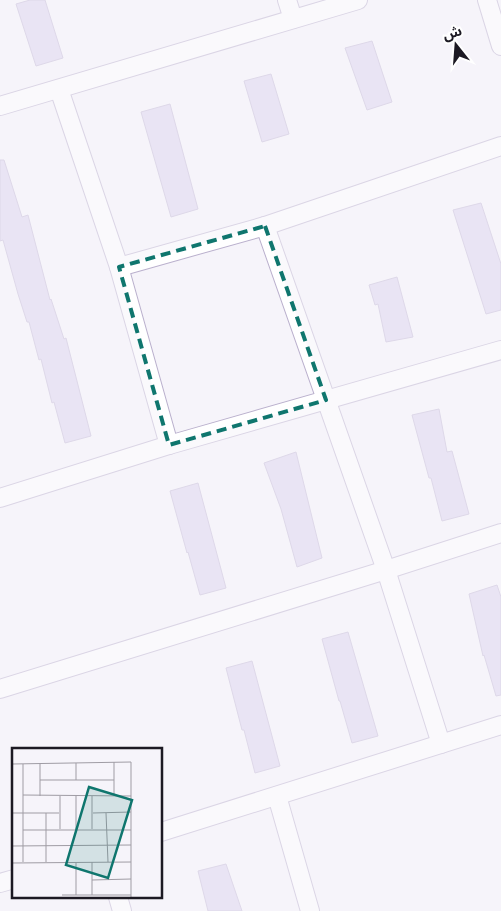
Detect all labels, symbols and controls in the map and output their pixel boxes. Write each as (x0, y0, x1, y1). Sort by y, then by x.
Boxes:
north arrow (431, 20, 481, 70)
text: ش (440, 21, 464, 43)
inset map (12, 748, 162, 898)

